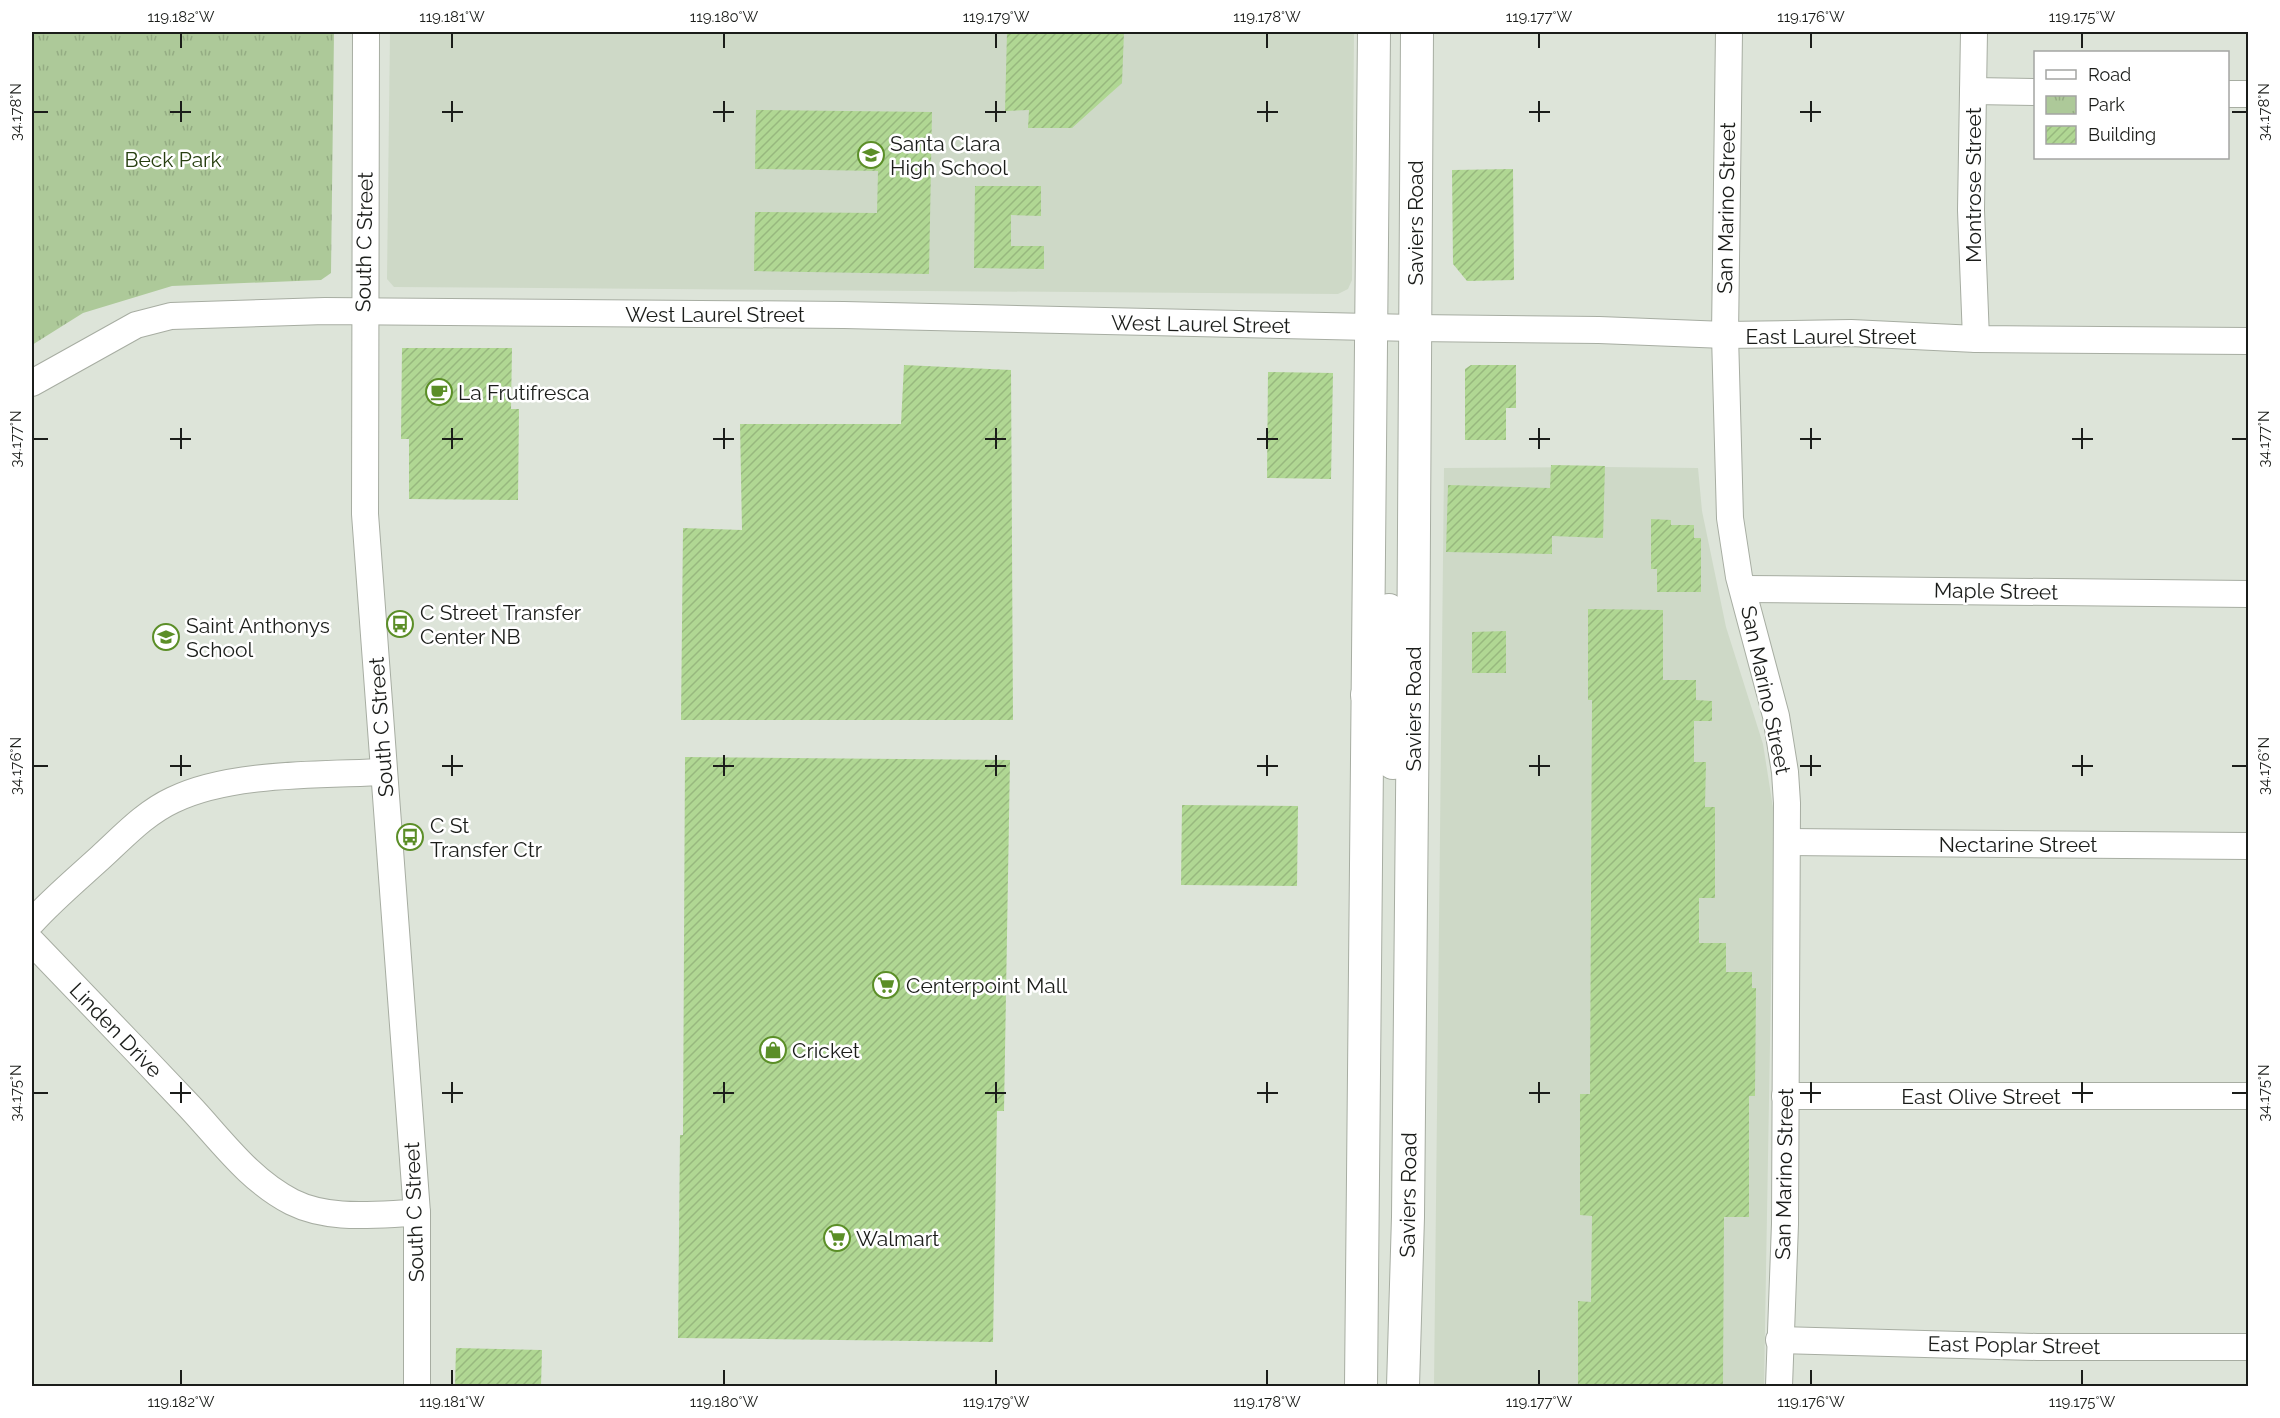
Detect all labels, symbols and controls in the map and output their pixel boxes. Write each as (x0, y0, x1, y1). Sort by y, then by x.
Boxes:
text: 119.182°W (147, 8, 215, 26)
text: 119.181°W (419, 8, 485, 26)
text: 119.180°W (690, 8, 758, 26)
text: 119.179°W (963, 8, 1030, 26)
text: 119.178°W (1233, 8, 1301, 26)
text: 119.177°W (1506, 8, 1573, 26)
text: 119.176°W (1777, 8, 1845, 26)
text: 119.175°W (2049, 8, 2116, 26)
legend (2034, 51, 2229, 159)
text: Road (2088, 64, 2131, 85)
text: 34.178°N (7, 83, 25, 141)
text: 34.178°N (2255, 83, 2273, 141)
text: Park (2088, 94, 2125, 115)
street label: Montrose Street (1961, 107, 1986, 263)
street label: San Marino Street (1712, 122, 1740, 294)
text: Building (2088, 124, 2156, 145)
place label: Santa Clara High School (890, 131, 1008, 180)
school or university icon: Santa Clara High School (856, 140, 886, 170)
park label: Beck Park (124, 147, 222, 172)
street label: Saviers Road (1403, 160, 1428, 286)
street label: South C Street (350, 172, 378, 312)
street label: West Laurel Street (625, 302, 805, 327)
street label: West Laurel Street (1111, 310, 1291, 338)
street label: East Laurel Street (1746, 324, 1916, 349)
cafe icon: La Frutifresca (424, 377, 454, 407)
place label: La Frutifresca (458, 380, 589, 405)
text: 34.177°N (7, 411, 25, 468)
text: 34.177°N (2255, 411, 2273, 468)
street label: Maple Street (1934, 577, 2058, 605)
place label: C Street Transfer Center NB (420, 600, 582, 649)
street label: San Marino Street (1736, 603, 1796, 777)
bus stop icon: C Street Transfer Center NB (385, 609, 415, 639)
place label: Saint Anthonys School (186, 613, 330, 662)
school or university icon: Saint Anthonys School (151, 622, 181, 652)
street label: Saviers Road (1401, 646, 1426, 772)
street label: South C Street (364, 656, 398, 798)
text: 34.176°N (7, 737, 25, 795)
text: 34.176°N (2255, 737, 2273, 795)
place label: C St Transfer Ctr (430, 813, 543, 862)
bus stop icon: C St Transfer Ctr (395, 822, 425, 852)
street label: Nectarine Street (1939, 832, 2097, 857)
supermarket icon: Centerpoint Mall (871, 970, 901, 1000)
place label: Centerpoint Mall (906, 973, 1067, 998)
street label: Linden Drive (65, 977, 167, 1083)
shop icon: Cricket (758, 1035, 788, 1065)
place label: Cricket (792, 1038, 860, 1063)
text: 34.175°N (7, 1065, 25, 1121)
text: 34.175°N (2255, 1065, 2273, 1121)
street label: East Olive Street (1901, 1084, 2061, 1109)
street label: San Marino Street (1770, 1088, 1798, 1260)
street label: Saviers Road (1394, 1132, 1422, 1258)
street label: South C Street (399, 1141, 429, 1283)
supermarket icon: Walmart (822, 1223, 852, 1253)
place label: Walmart (856, 1226, 939, 1251)
street label: East Poplar Street (1927, 1331, 2101, 1359)
text: 119.182°W (147, 1393, 215, 1411)
text: 119.181°W (419, 1393, 485, 1411)
text: 119.180°W (690, 1393, 758, 1411)
text: 119.179°W (963, 1393, 1030, 1411)
text: 119.178°W (1233, 1393, 1301, 1411)
text: 119.177°W (1506, 1393, 1573, 1411)
text: 119.176°W (1777, 1393, 1845, 1411)
text: 119.175°W (2049, 1393, 2116, 1411)

